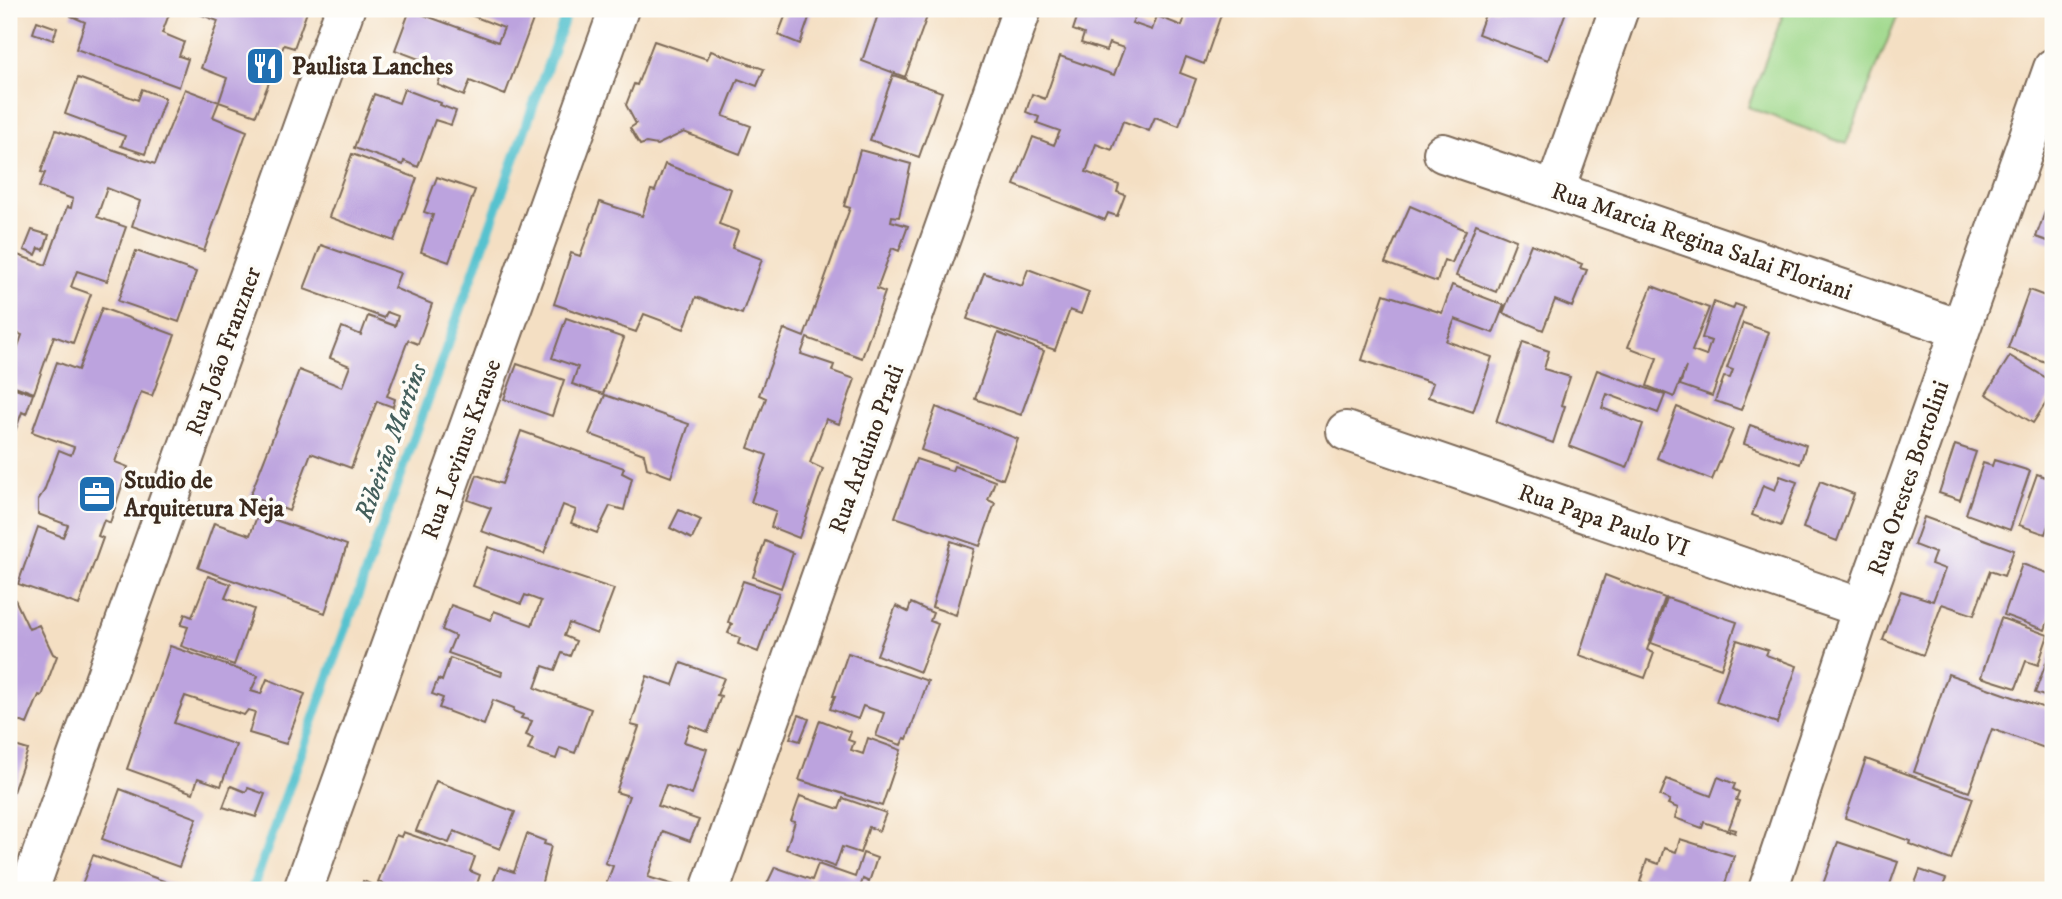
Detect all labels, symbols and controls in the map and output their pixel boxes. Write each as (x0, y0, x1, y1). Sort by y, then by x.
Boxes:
restaurant icon: Paulista Lanches (244, 45, 286, 87)
place label: Paulista Lanches (292, 52, 453, 82)
street label: Rua Marcia Regina Salai Floriani (1547, 176, 1856, 308)
street label: Rua João Franzner (179, 263, 268, 440)
street label: Rua Levinus Krause (415, 355, 508, 544)
water label: Ribeirão Martins (347, 358, 435, 527)
street label: Rua Arduino Pradi (823, 361, 911, 538)
street label: Rua Orestes Bortolini (1861, 377, 1956, 580)
place label: Studio de Arquitetura Neja (123, 466, 285, 524)
office icon: Studio de Arquitetura Neja (76, 473, 118, 515)
street label: Rua Papa Paulo VI (1514, 478, 1693, 564)

